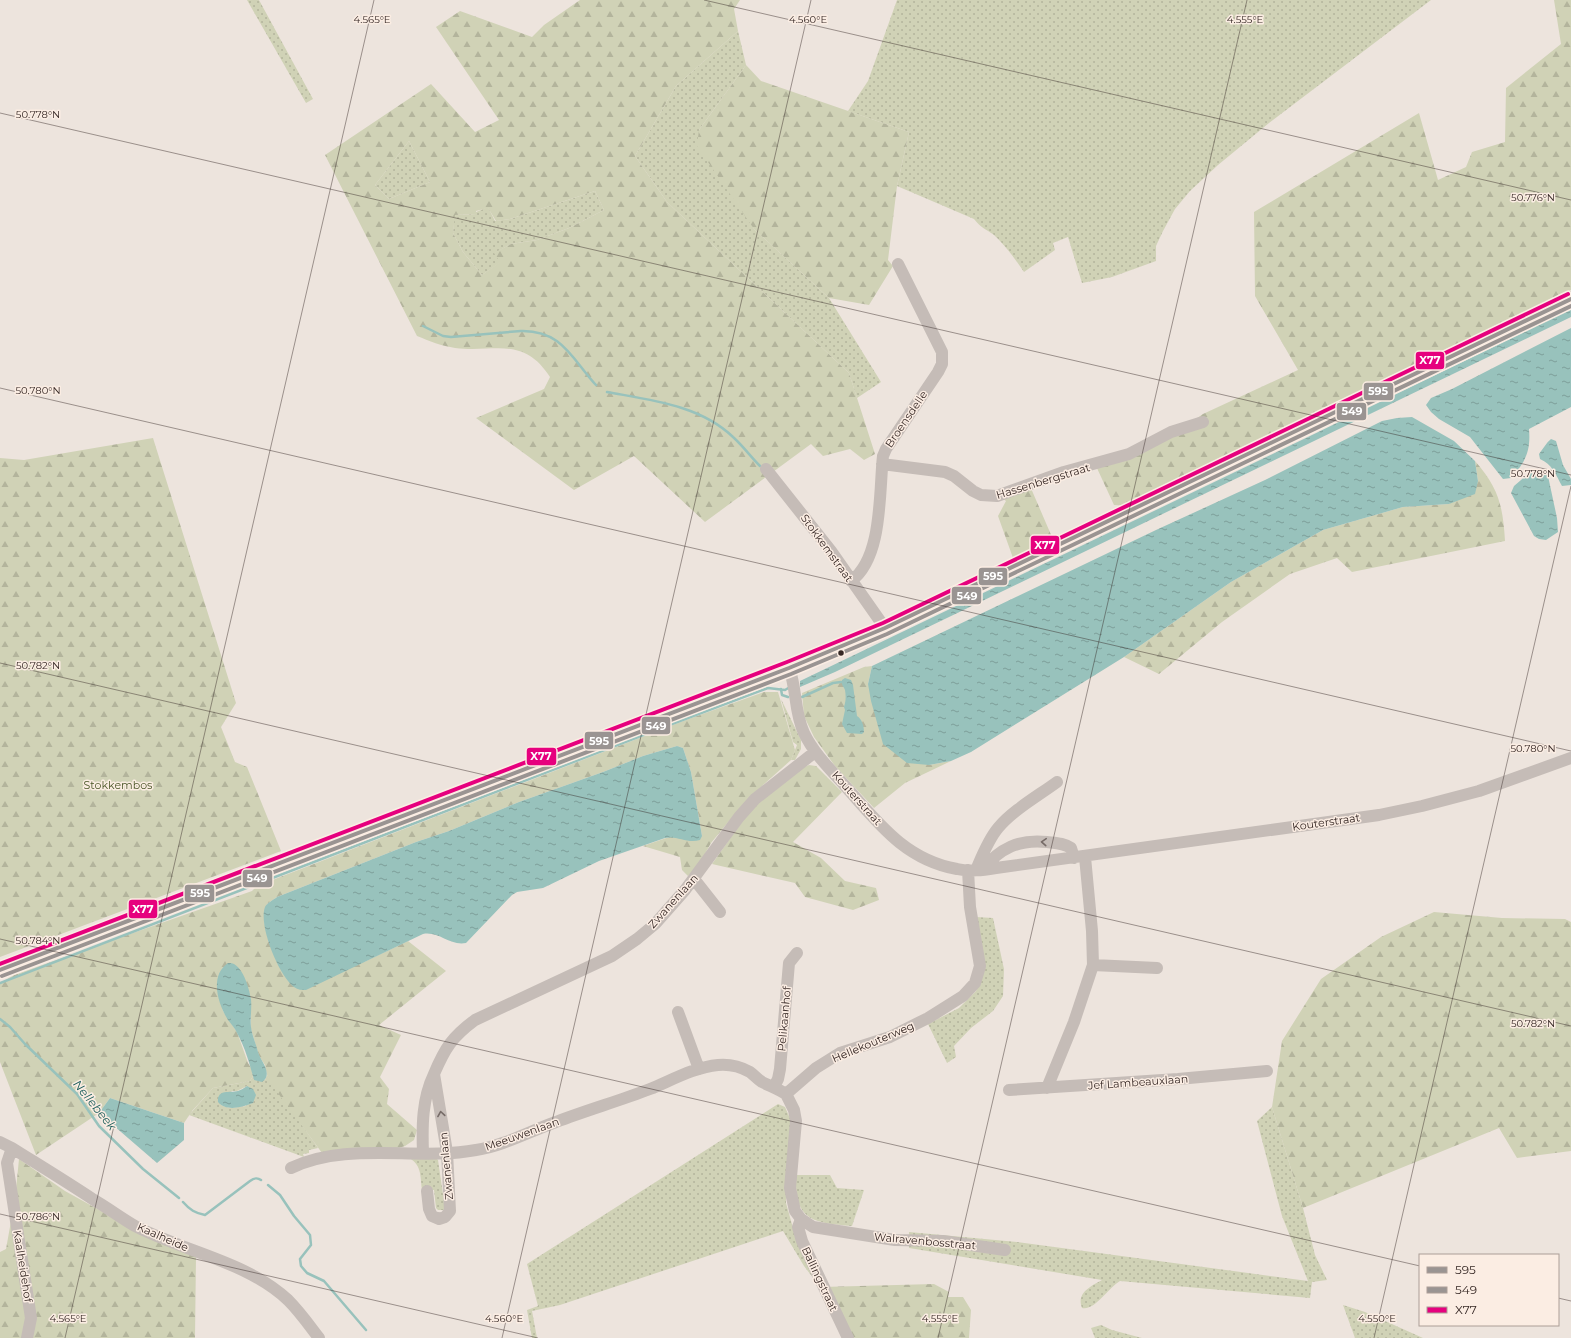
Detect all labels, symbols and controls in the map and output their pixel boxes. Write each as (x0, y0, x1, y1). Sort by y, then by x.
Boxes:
text: 4.565°E (353, 13, 391, 26)
text: 4.560°E (789, 13, 827, 26)
text: 4.555°E (1227, 13, 1264, 26)
text: 50.778°N (16, 108, 60, 121)
text: 50.776°N (1511, 191, 1555, 204)
line badge: X77 (1415, 351, 1445, 370)
text: X77 (1419, 353, 1441, 367)
line badge: 595 (1363, 382, 1394, 401)
text: 50.780°N (15, 384, 61, 397)
text: 595 (1368, 384, 1388, 398)
street label: Broensdelle (882, 388, 930, 450)
line badge: 549 (1336, 402, 1367, 421)
text: 549 (1341, 404, 1363, 418)
street label: Hassenbergstraat (994, 460, 1092, 502)
text: 50.778°N (1511, 467, 1555, 480)
street label: Stokkemstraat (798, 511, 857, 585)
line badge: X77 (1030, 535, 1060, 555)
text: X77 (1034, 538, 1056, 552)
line badge: 595 (978, 567, 1008, 586)
text: 595 (983, 569, 1003, 583)
line badge: 549 (951, 586, 982, 605)
text: 549 (956, 589, 978, 603)
unlabelled marker (836, 648, 846, 658)
text: 50.782°N (16, 659, 60, 672)
line badge: 549 (641, 716, 671, 735)
text: 549 (645, 719, 667, 733)
line badge: 595 (584, 731, 614, 750)
text: 595 (589, 734, 609, 748)
text: 50.780°N (1510, 742, 1556, 755)
line badge: X77 (526, 747, 557, 766)
text: X77 (530, 749, 552, 763)
street label: Kouterstraat (829, 768, 885, 828)
park label: Stokkembos (84, 778, 153, 792)
street label: Kouterstraat (1291, 810, 1361, 834)
one-way arrow (1041, 837, 1047, 846)
line badge: 549 (242, 869, 273, 888)
text: 549 (246, 871, 268, 885)
street label: Zwanenlaan (645, 871, 701, 931)
line badge: 595 (184, 884, 215, 903)
text: 595 (190, 886, 210, 900)
line badge: X77 (128, 899, 158, 919)
text: X77 (132, 902, 154, 916)
text: 50.784°N (16, 934, 60, 947)
street label: Pelikaanhof (774, 985, 794, 1052)
text: 50.782°N (1511, 1017, 1555, 1030)
street label: Hellekouterweg (830, 1018, 916, 1066)
street label: Jef Lambeauxlaan (1086, 1072, 1189, 1093)
water label: Nellebeek (70, 1077, 120, 1134)
one-way arrow (437, 1111, 446, 1117)
street label: Meeuwenlaan (483, 1114, 561, 1154)
street label: Zwanenlaan (436, 1132, 456, 1200)
text: 50.786°N (16, 1210, 60, 1223)
street label: Kaalheide (135, 1219, 191, 1255)
street label: Kaalheidehof (10, 1229, 36, 1304)
street label: Walravenbosstraat (873, 1230, 977, 1252)
street label: Ballingstraat (799, 1244, 841, 1314)
legend (1419, 1254, 1559, 1326)
text: 595 (1455, 1262, 1476, 1277)
text: 549 (1455, 1282, 1477, 1297)
text: X77 (1455, 1302, 1477, 1317)
text: 4.565°E (49, 1312, 87, 1325)
text: 4.560°E (485, 1312, 523, 1325)
text: 4.555°E (922, 1312, 959, 1325)
text: 4.550°E (1358, 1312, 1396, 1325)

